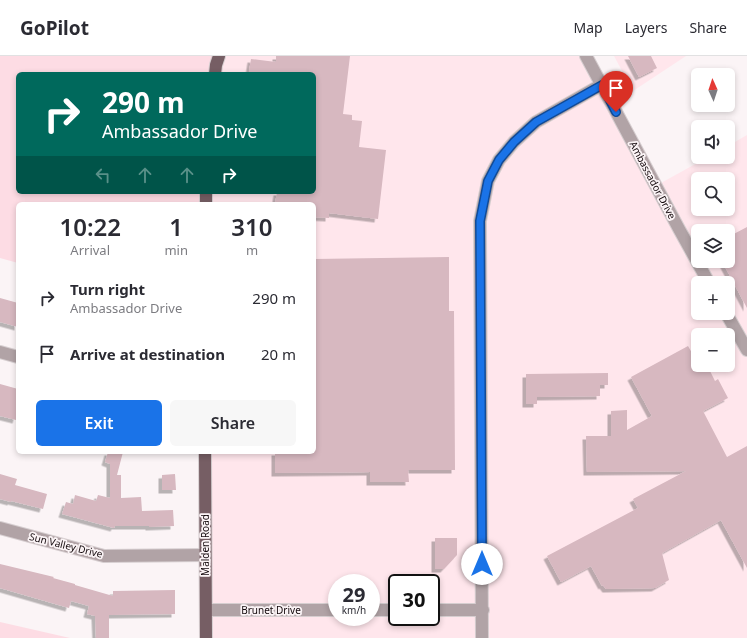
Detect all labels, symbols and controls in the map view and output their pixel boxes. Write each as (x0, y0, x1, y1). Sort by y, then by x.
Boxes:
text: GoPilot (20, 15, 89, 41)
text: Map (574, 18, 603, 37)
text: Layers (625, 18, 667, 37)
text: Share (689, 18, 727, 37)
north arrow (691, 68, 735, 112)
map controls (691, 68, 735, 372)
pin (599, 71, 633, 112)
icon: arrive (605, 77, 627, 99)
text: 290 m (102, 83, 185, 121)
icon: right (36, 88, 88, 140)
text: Ambassador Drive (102, 119, 257, 143)
button: sound (691, 120, 735, 164)
street label: Ambassador Drive (627, 139, 680, 222)
icon: left (92, 164, 114, 186)
icon: ahead (134, 164, 156, 186)
icon: ahead (176, 164, 198, 186)
icon: right (218, 164, 240, 186)
button: search (691, 172, 735, 216)
text: 10:22 (59, 210, 121, 243)
text: 1 (169, 210, 183, 243)
text: 310 (231, 210, 273, 243)
button: layers (691, 224, 735, 268)
text: Arrival (70, 241, 110, 259)
text: min (164, 241, 188, 259)
text: m (246, 241, 258, 259)
button: + (691, 276, 735, 320)
text: Turn right (70, 279, 145, 299)
icon: right (36, 287, 58, 309)
text: 290 m (252, 288, 296, 308)
text: Ambassador Drive (70, 299, 182, 317)
button: − (691, 328, 735, 372)
icon: arrive (36, 343, 58, 365)
text: Arrive at destination (70, 344, 225, 364)
text: 20 m (261, 344, 296, 364)
button: Exit (36, 400, 162, 446)
button: Share (170, 400, 296, 446)
street label: Malden Road (198, 514, 212, 576)
street label: Sun Valley Drive (28, 529, 104, 561)
position arrow (461, 543, 503, 585)
speed limit sign: 30 (388, 574, 440, 626)
text: 29 (343, 581, 365, 608)
street label: Brunet Drive (241, 603, 301, 617)
text: km/h (342, 603, 366, 617)

